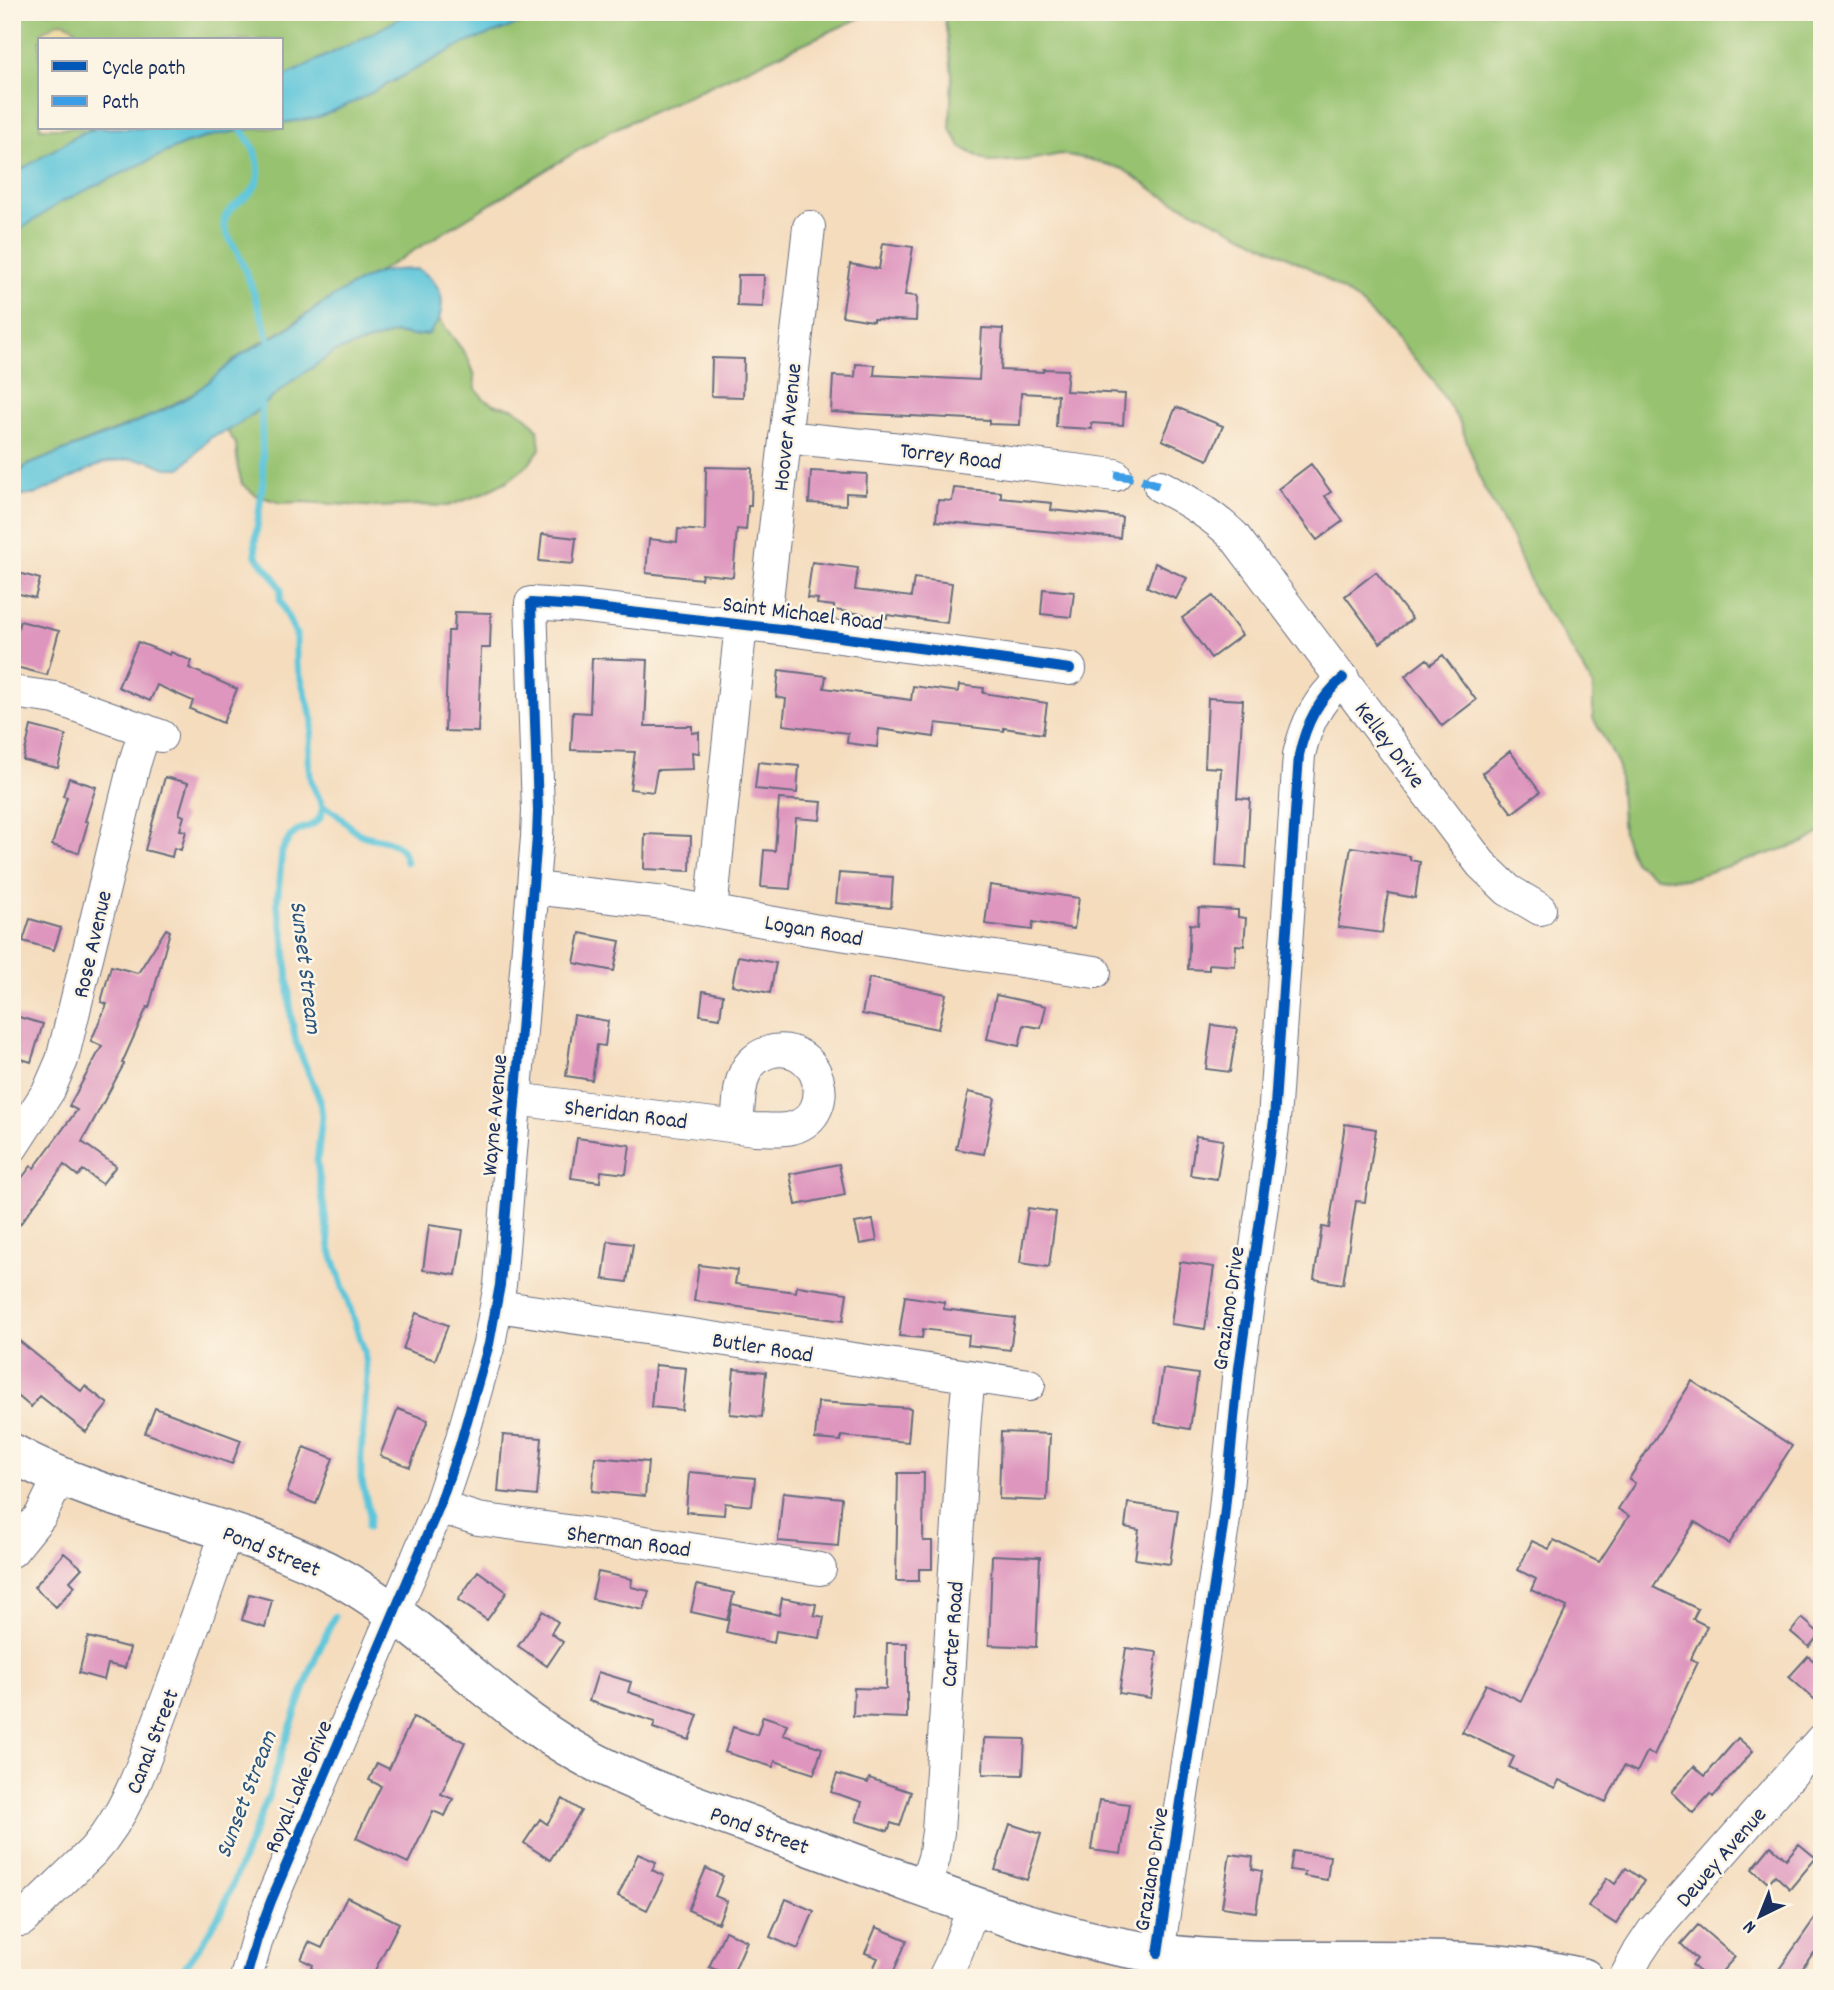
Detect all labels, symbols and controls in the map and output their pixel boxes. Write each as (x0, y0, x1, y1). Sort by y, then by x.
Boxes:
legend (38, 38, 284, 130)
text: Cycle path (102, 55, 185, 85)
text: Path (102, 89, 139, 119)
street label: Hoover Avenue (766, 362, 813, 493)
street label: Torrey Road (898, 436, 1003, 481)
street label: Saint Michael Road (720, 589, 885, 642)
street label: Kelley Drive (1345, 696, 1432, 796)
street label: Rose Avenue (66, 888, 123, 1002)
water label: Sunset Stream (279, 899, 329, 1036)
street label: Logan Road (762, 908, 865, 957)
street label: Wayne Avenue (475, 1053, 518, 1178)
street label: Sheridan Road (562, 1093, 689, 1140)
street label: Graziano Drive (1205, 1244, 1256, 1373)
street label: Butler Road (710, 1325, 815, 1374)
street label: Sherman Road (564, 1518, 693, 1568)
street label: Pond Street (217, 1519, 325, 1588)
street label: Carter Road (934, 1580, 975, 1688)
street label: Canal Street (119, 1685, 189, 1800)
street label: Royal Lake Drive (257, 1716, 343, 1859)
water label: Sunset Stream (208, 1726, 288, 1864)
street label: Pond Street (705, 1799, 813, 1865)
street label: Dewey Avenue (1669, 1801, 1776, 1916)
street label: Graziano Drive (1127, 1805, 1180, 1934)
north arrow (1726, 1882, 1796, 1952)
text: N (1738, 1913, 1763, 1939)

